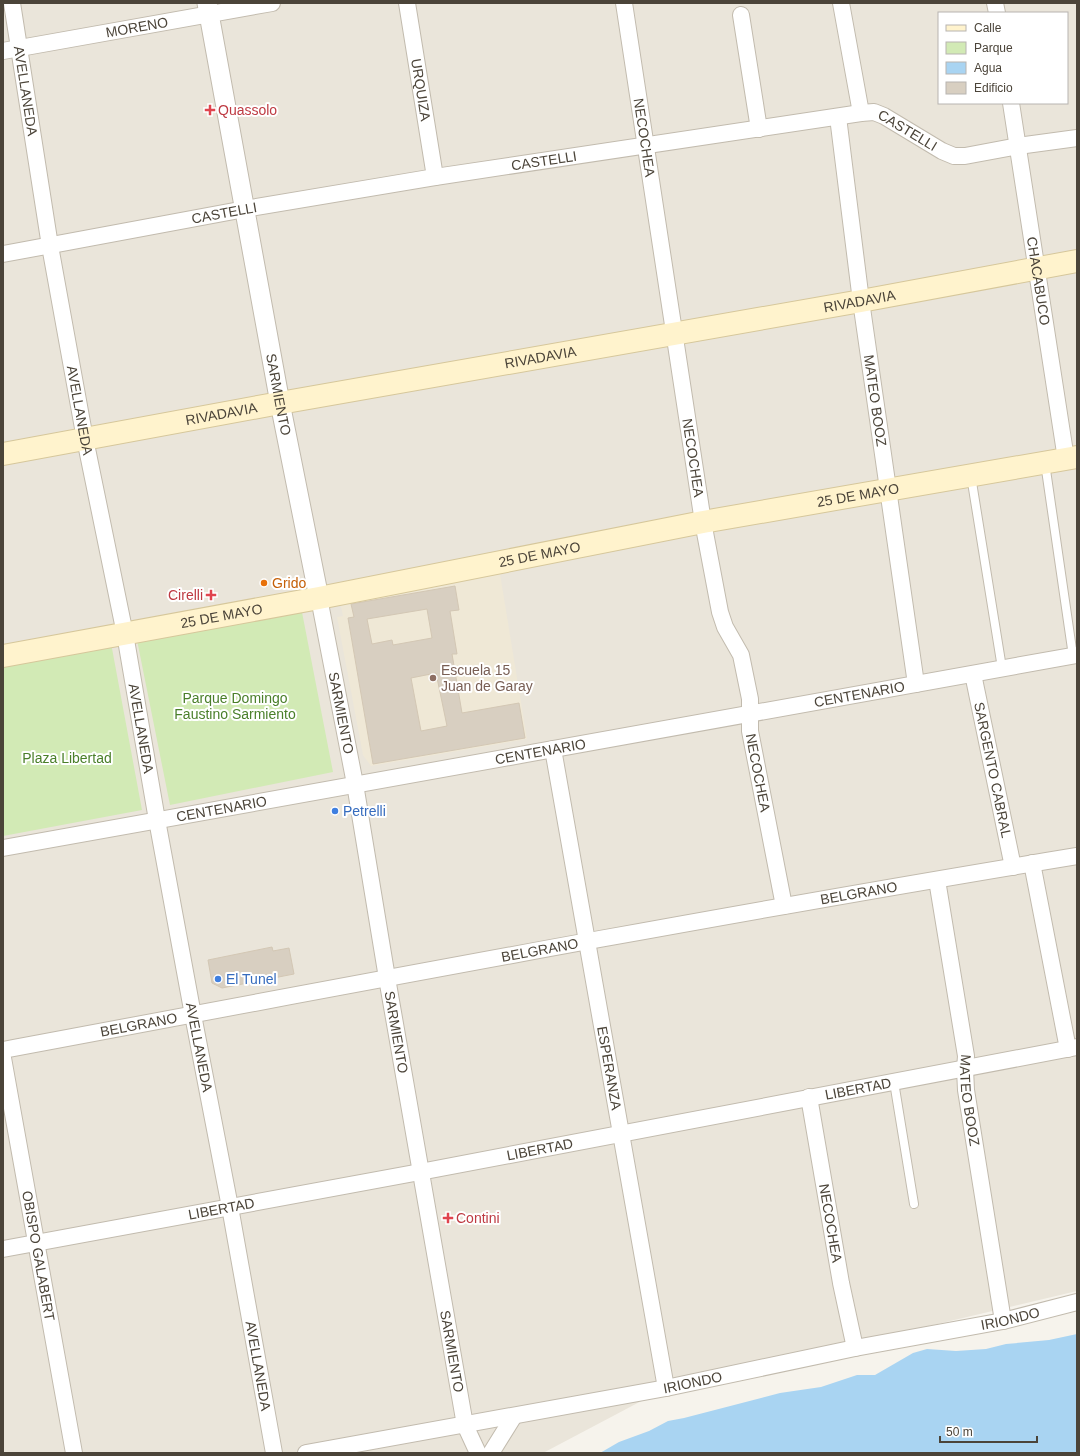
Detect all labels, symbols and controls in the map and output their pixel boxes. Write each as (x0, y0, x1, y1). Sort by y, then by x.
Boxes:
legend (938, 12, 1068, 104)
street label: MORENO (104, 14, 169, 41)
text: Calle (974, 21, 1002, 35)
text: Parque (974, 41, 1013, 55)
street label: AVELLANEDA (11, 45, 41, 138)
street label: URQUIZA (408, 57, 434, 123)
text: Agua (974, 61, 1002, 75)
text: Edificio (974, 81, 1013, 95)
street label: NECOCHEA (631, 97, 658, 179)
place label: Quassolo (218, 102, 277, 118)
marker: Quassolo (205, 105, 215, 115)
street label: CASTELLI (876, 107, 940, 154)
street label: CASTELLI (510, 148, 578, 173)
street label: CASTELLI (190, 199, 258, 227)
street label: CHACABUCO (1024, 235, 1053, 326)
street label: RIVADAVIA (822, 287, 897, 315)
street label: RIVADAVIA (503, 343, 578, 371)
street label: SARMIENTO (263, 352, 294, 437)
street label: MATEO BOOZ (861, 354, 890, 448)
street label: AVELLANEDA (64, 364, 96, 457)
street label: RIVADAVIA (184, 399, 259, 428)
street label: NECOCHEA (679, 417, 707, 499)
street label: 25 DE MAYO (816, 480, 900, 510)
street label: 25 DE MAYO (497, 538, 582, 570)
place label: Grido (272, 575, 306, 591)
marker: Grido (259, 578, 269, 588)
place label: Cirelli (168, 587, 203, 603)
marker: Cirelli (206, 590, 216, 600)
street label: 25 DE MAYO (179, 601, 264, 631)
place label: Escuela 15 Juan de Garay (441, 662, 533, 694)
street label: SARMIENTO (325, 671, 357, 755)
marker: Escuela 15 Juan de Garay (428, 673, 438, 683)
street label: CENTENARIO (813, 678, 906, 710)
street label: AVELLANEDA (126, 682, 157, 775)
park label: Parque Domingo Faustino Sarmiento (174, 690, 296, 722)
street label: SARGENTO CABRAL (971, 701, 1015, 840)
street label: NECOCHEA (743, 732, 774, 814)
street label: CENTENARIO (494, 735, 587, 767)
park label: Plaza Libertad (22, 750, 112, 766)
street label: CENTENARIO (175, 793, 268, 825)
place label: Petrelli (343, 803, 386, 819)
marker: Petrelli (330, 806, 340, 816)
street label: BELGRANO (819, 878, 899, 908)
street label: BELGRANO (500, 935, 580, 965)
place label: El Tunel (226, 971, 277, 987)
marker: El Tunel (213, 974, 223, 984)
street label: SARMIENTO (381, 990, 411, 1074)
street label: AVELLANEDA (183, 1001, 216, 1094)
street label: BELGRANO (99, 1010, 179, 1040)
street label: ESPERANZA (594, 1025, 625, 1112)
street label: MATEO BOOZ (957, 1054, 983, 1148)
street label: LIBERTAD (824, 1075, 893, 1103)
street label: LIBERTAD (505, 1135, 574, 1163)
street label: NECOCHEA (816, 1183, 845, 1264)
street label: OBISPO GALABERT (19, 1189, 58, 1323)
street label: LIBERTAD (187, 1195, 256, 1223)
place label: Contini (456, 1210, 500, 1226)
marker: Contini (443, 1213, 453, 1223)
street label: IRIONDO (980, 1304, 1041, 1333)
street label: SARMIENTO (437, 1309, 467, 1394)
street label: AVELLANEDA (243, 1320, 274, 1413)
street label: IRIONDO (662, 1368, 724, 1396)
scale bar (940, 1418, 1037, 1444)
text: 50 m (946, 1425, 973, 1439)

